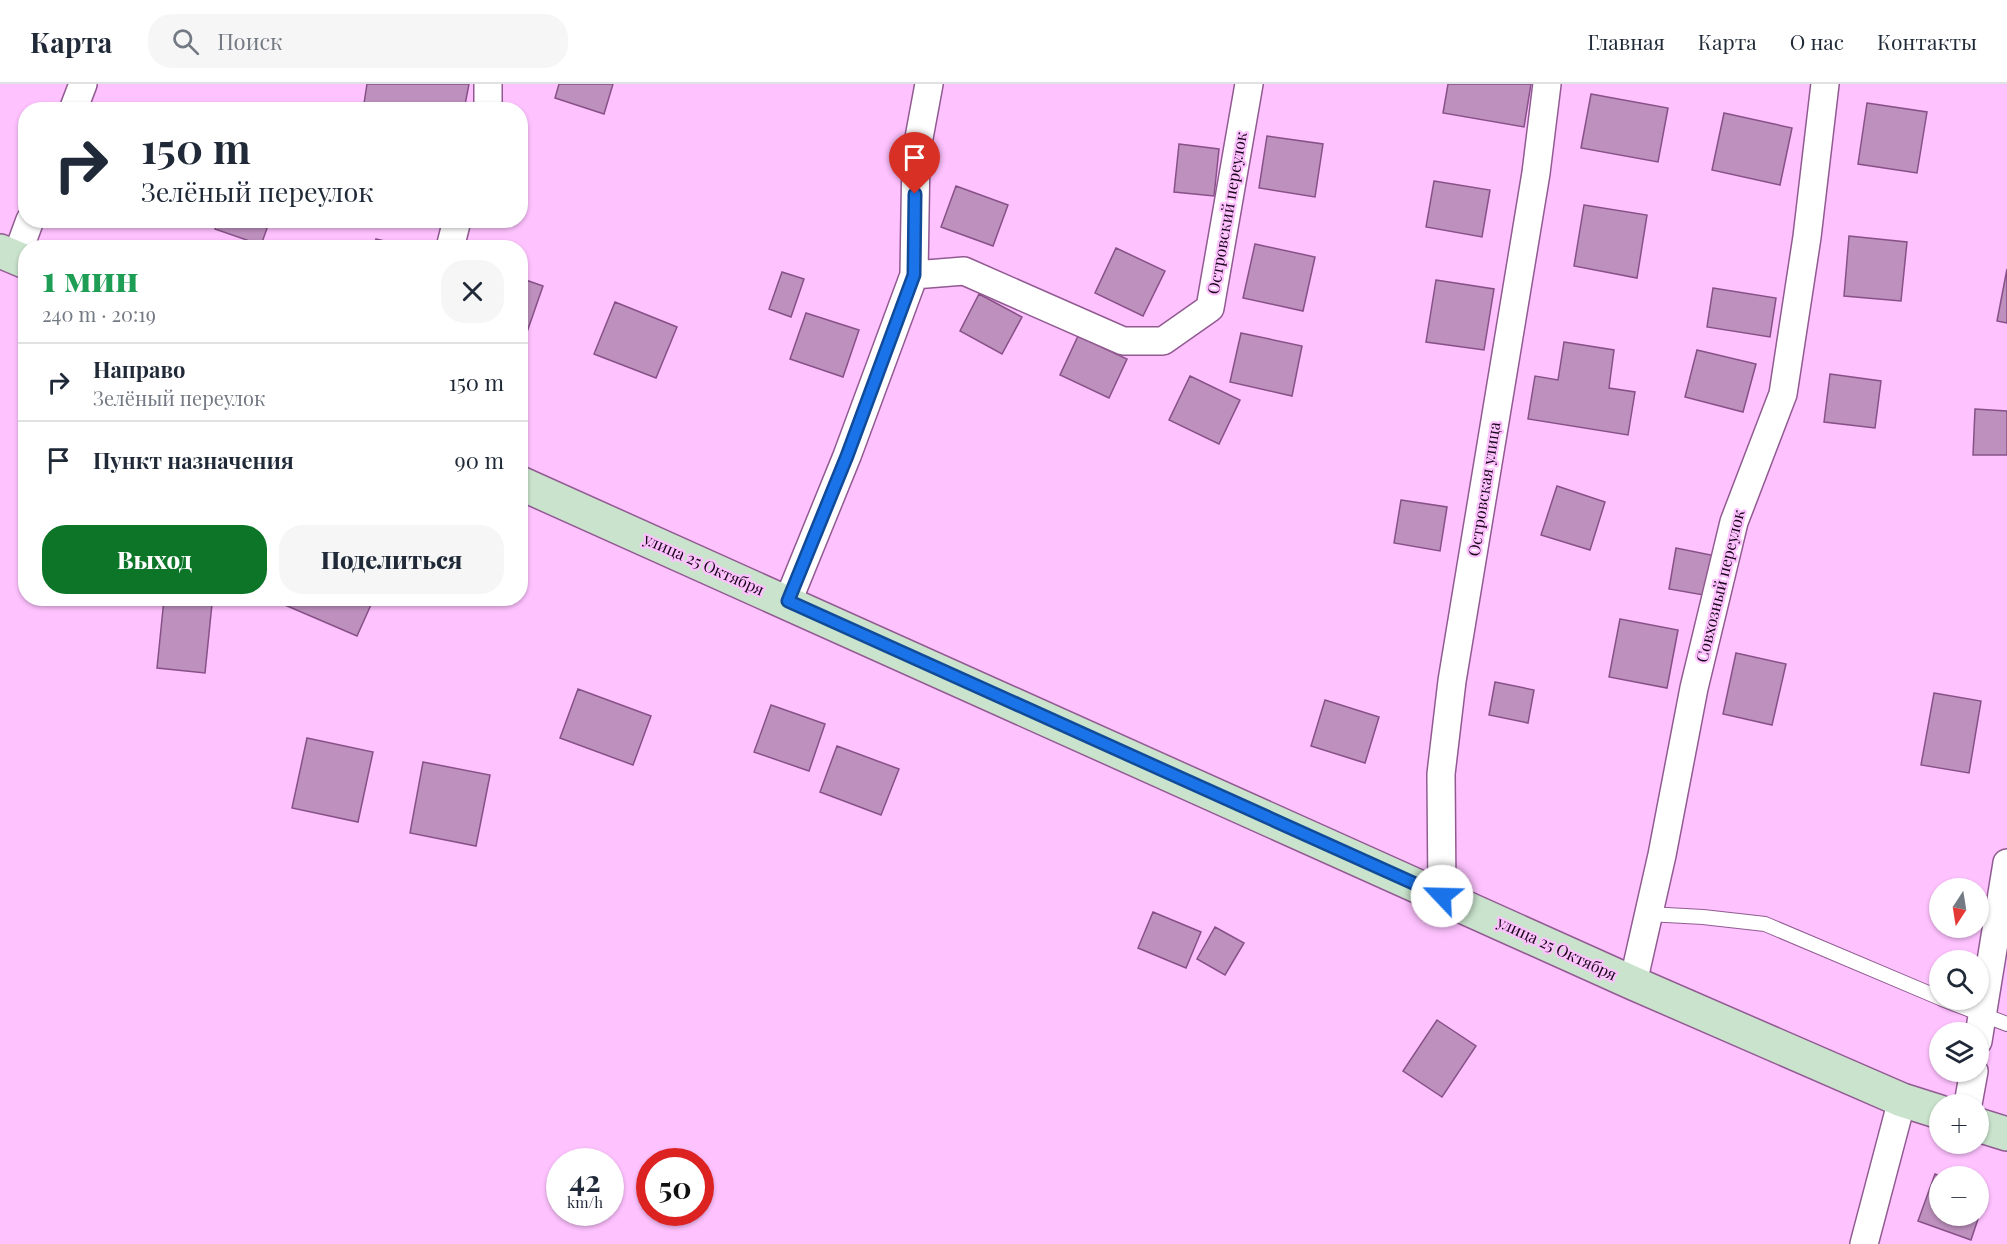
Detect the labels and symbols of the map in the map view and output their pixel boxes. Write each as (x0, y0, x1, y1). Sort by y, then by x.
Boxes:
street label: Островский переулок (1202, 130, 1251, 296)
pin (889, 132, 940, 194)
street label: Островская улица (1463, 420, 1505, 558)
street label: Совхозный переулок (1690, 507, 1749, 664)
street label: улица 25 Октября (640, 527, 768, 600)
position arrow (1410, 864, 1474, 928)
north arrow (1929, 878, 1989, 938)
street label: улица 25 Октября (1493, 910, 1621, 985)
speed limit sign: 50 (636, 1148, 714, 1226)

